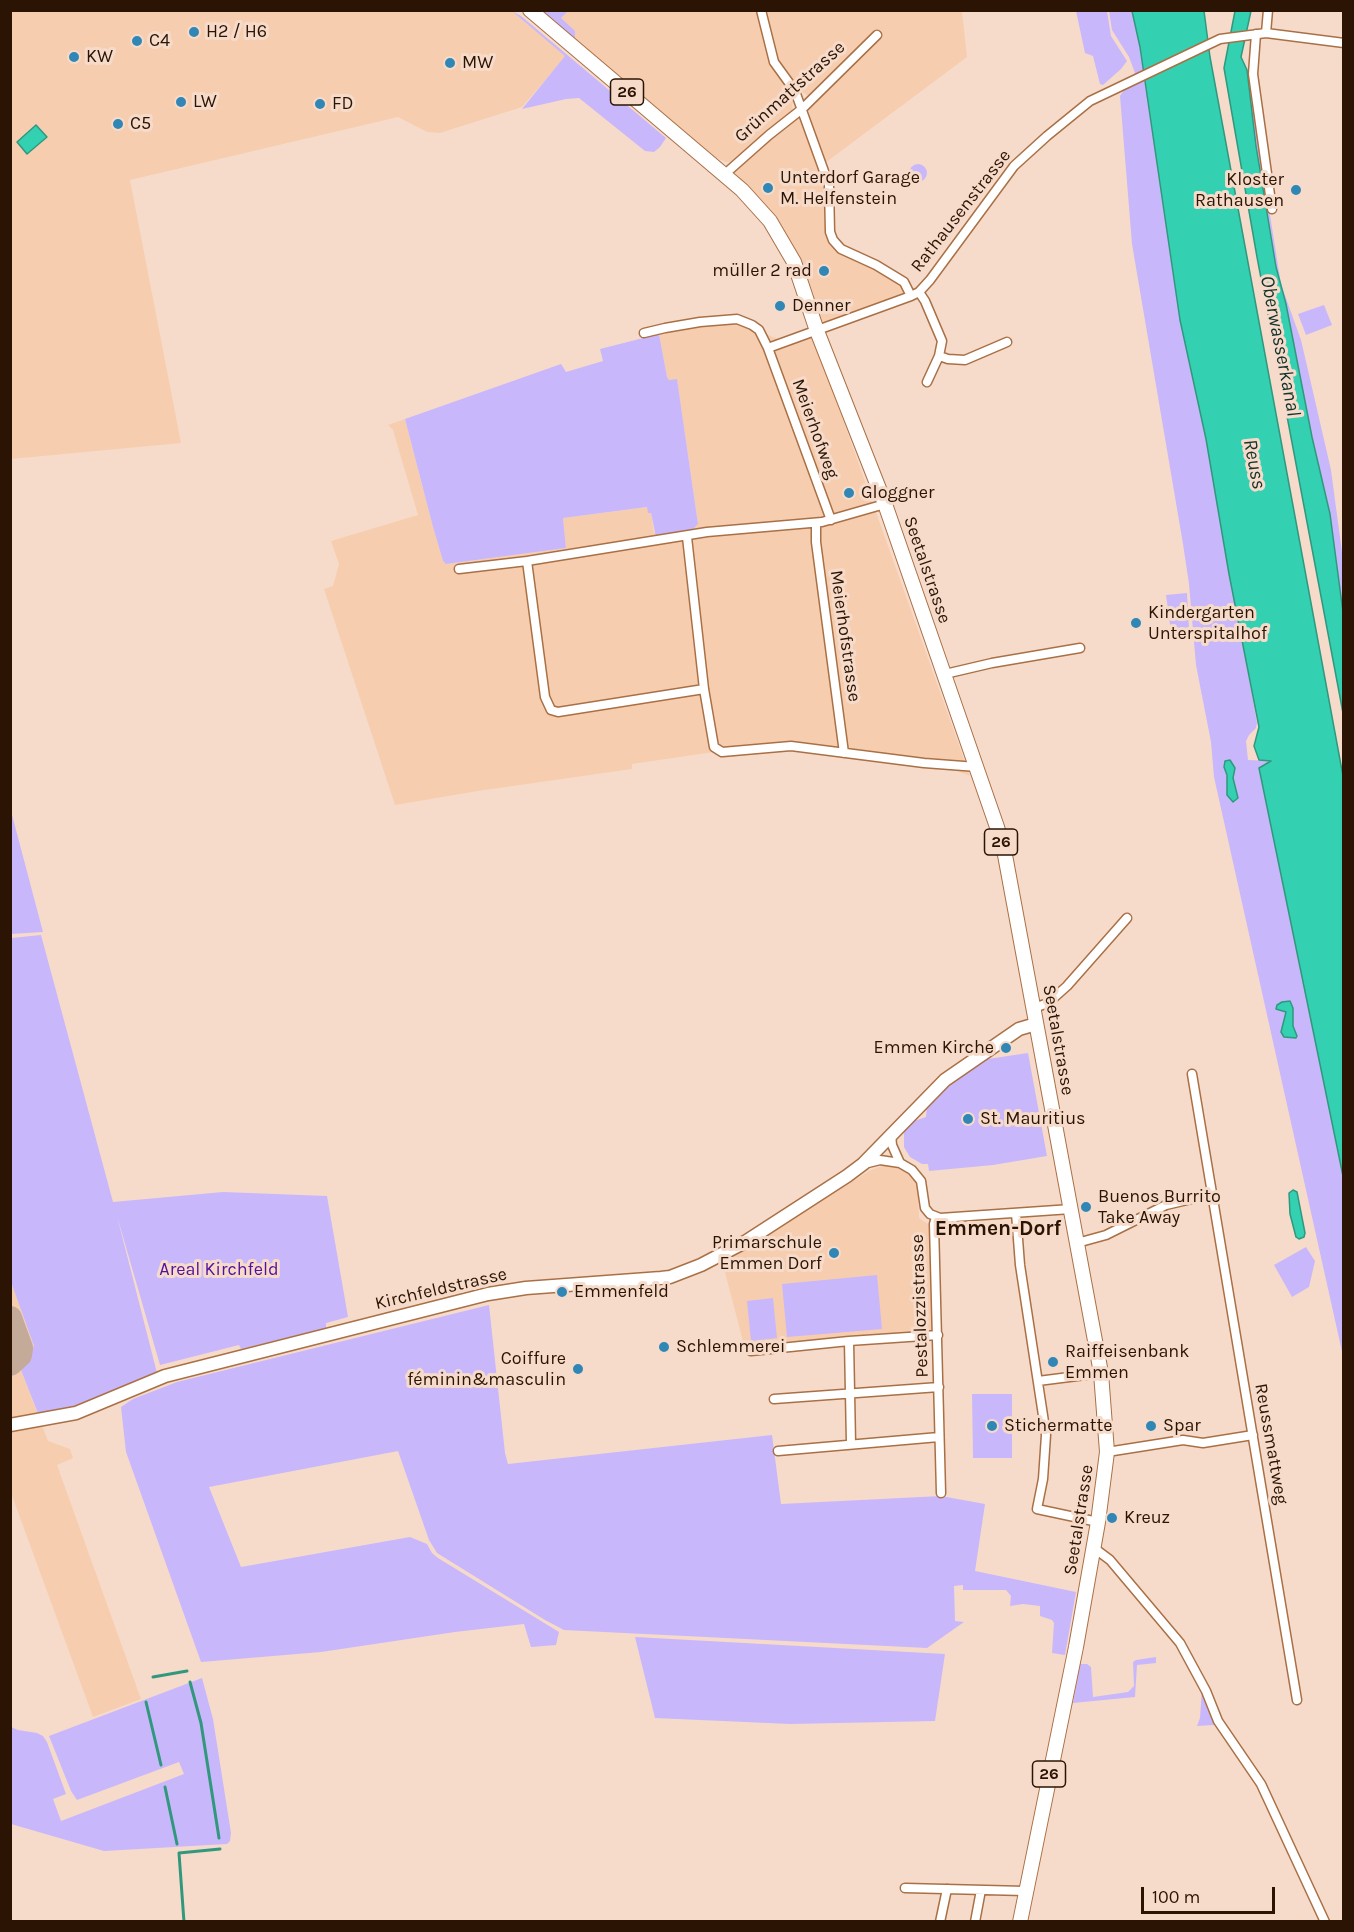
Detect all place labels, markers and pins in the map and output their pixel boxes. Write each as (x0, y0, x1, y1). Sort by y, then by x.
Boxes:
place label: H2 / H6 (206, 21, 267, 43)
marker: H2 / H6 (187, 25, 201, 39)
place label: C4 (149, 30, 170, 52)
marker: C4 (130, 34, 144, 48)
place label: KW (86, 46, 113, 68)
marker: KW (67, 50, 81, 64)
place label: MW (462, 52, 493, 74)
marker: MW (443, 56, 457, 70)
place label: LW (193, 91, 217, 113)
place label: FD (332, 93, 353, 115)
marker: LW (174, 95, 188, 109)
marker: FD (313, 97, 327, 111)
place label: C5 (130, 113, 151, 135)
marker: C5 (111, 117, 125, 131)
place label: Unterdorf Garage M. Helfenstein (780, 167, 920, 210)
place label: Kloster Rathausen (1195, 169, 1284, 212)
marker: Unterdorf Garage M. Helfenstein (761, 181, 775, 195)
marker: Kloster Rathausen (1289, 183, 1303, 197)
place label: müller 2 rad (712, 260, 812, 282)
marker: müller 2 rad (817, 264, 831, 278)
place label: Denner (792, 295, 851, 317)
marker: Denner (773, 299, 787, 313)
place label: Gloggner (861, 482, 934, 504)
marker: Gloggner (842, 486, 856, 500)
place label: Kindergarten Unterspitalhof (1148, 602, 1267, 644)
marker: Kindergarten Unterspitalhof (1129, 616, 1143, 630)
place label: Emmen Kirche (874, 1037, 994, 1059)
marker: Emmen Kirche (999, 1041, 1013, 1055)
place label: St. Mauritius (980, 1108, 1086, 1130)
marker: St. Mauritius (961, 1112, 975, 1126)
place label: Buenos Burrito Take Away (1098, 1186, 1221, 1228)
marker: Buenos Burrito Take Away (1079, 1200, 1093, 1214)
place label: Primarschule Emmen Dorf (712, 1232, 822, 1274)
marker: Primarschule Emmen Dorf (827, 1246, 841, 1260)
place label: Emmenfeld (574, 1281, 669, 1303)
marker: Emmenfeld (555, 1285, 569, 1299)
place label: Schlemmerei (676, 1336, 785, 1358)
marker: Schlemmerei (657, 1340, 671, 1354)
place label: Raiffeisenbank Emmen (1065, 1341, 1189, 1384)
place label: Coiffure féminin&masculin (407, 1348, 566, 1390)
marker: Raiffeisenbank Emmen (1046, 1355, 1060, 1369)
marker: Coiffure féminin&masculin (571, 1362, 585, 1376)
place label: Stichermatte (1004, 1415, 1112, 1437)
place label: Spar (1163, 1415, 1201, 1437)
marker: Stichermatte (985, 1419, 999, 1433)
marker: Spar (1144, 1419, 1158, 1433)
place label: Kreuz (1124, 1507, 1170, 1529)
marker: Kreuz (1105, 1511, 1119, 1525)

